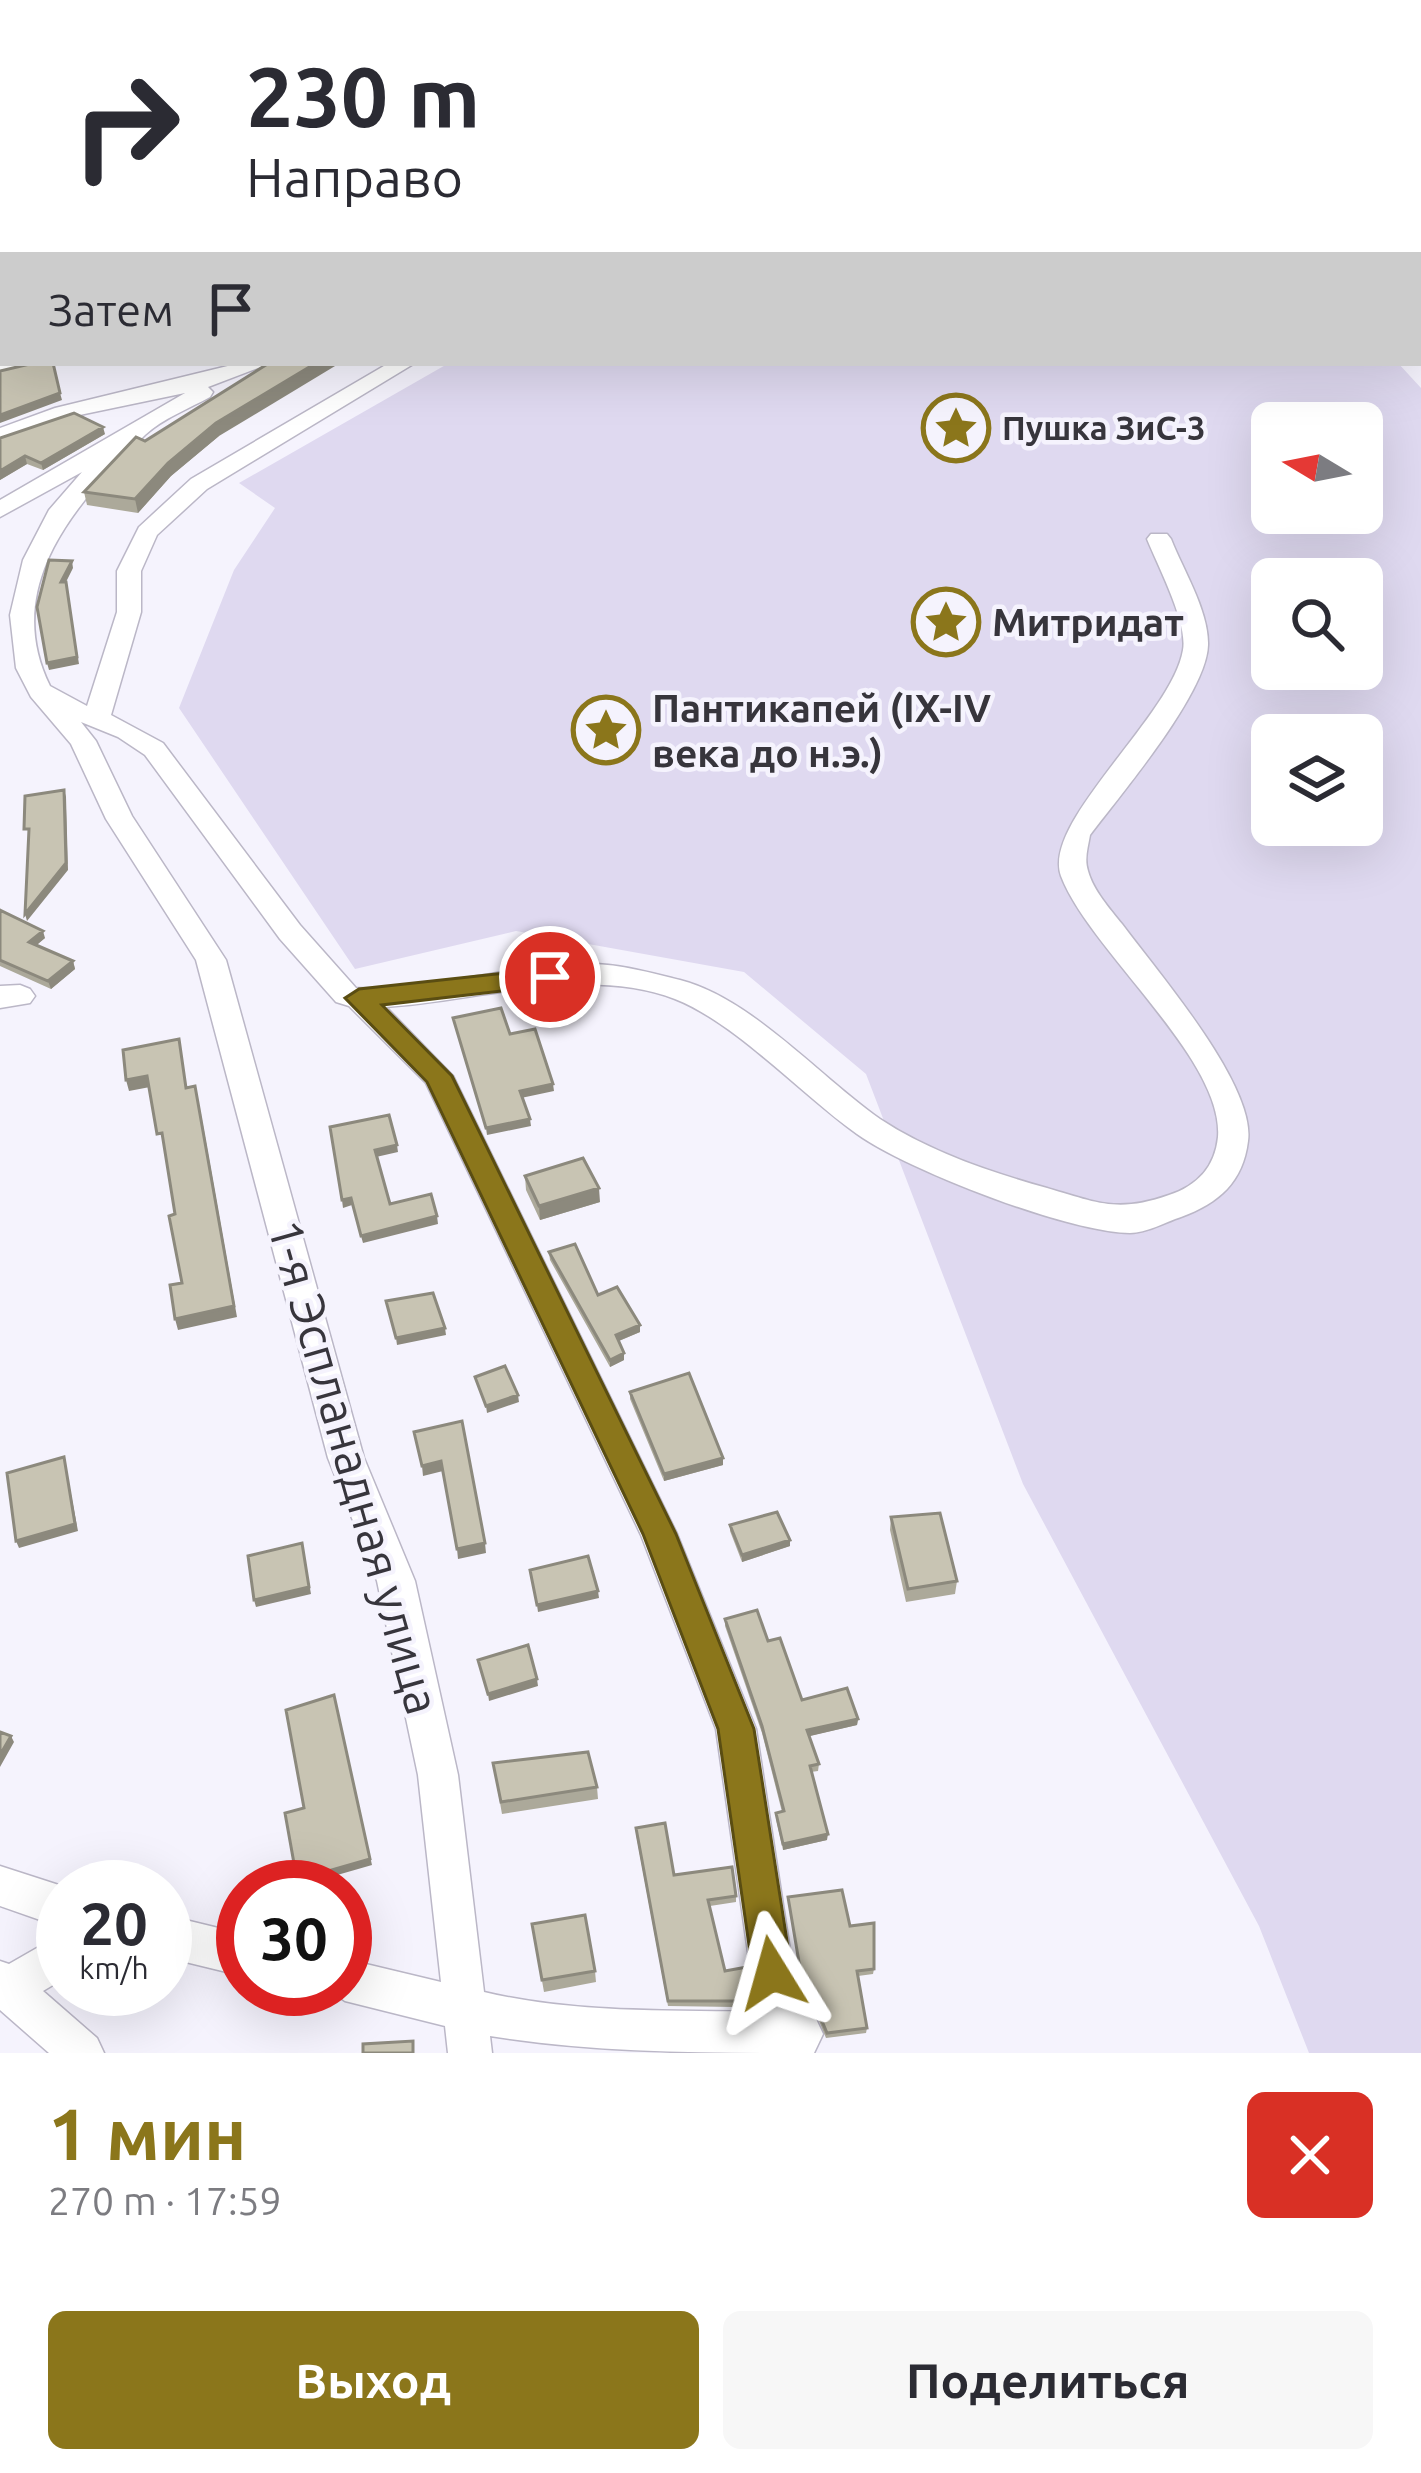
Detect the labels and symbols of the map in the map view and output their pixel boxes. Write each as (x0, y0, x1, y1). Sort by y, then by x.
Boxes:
place icon: Пушка ЗиС-3 (921, 393, 991, 463)
north arrow (1251, 402, 1383, 534)
place label: Пушка ЗиС-3 (1002, 409, 1206, 446)
place icon: Митридат (911, 587, 981, 657)
place label: Митридат (992, 600, 1184, 643)
place label: Пантикапей (IX-IV века до н.э.) (652, 686, 991, 775)
place icon: Пантикапей (IX-IV века до н.э.) (571, 695, 641, 765)
pin (499, 926, 601, 1028)
street label: 1-я Эспланадная улица (259, 1213, 451, 1720)
speed limit sign: 30 (216, 1860, 372, 2016)
position arrow (709, 1910, 835, 2036)

